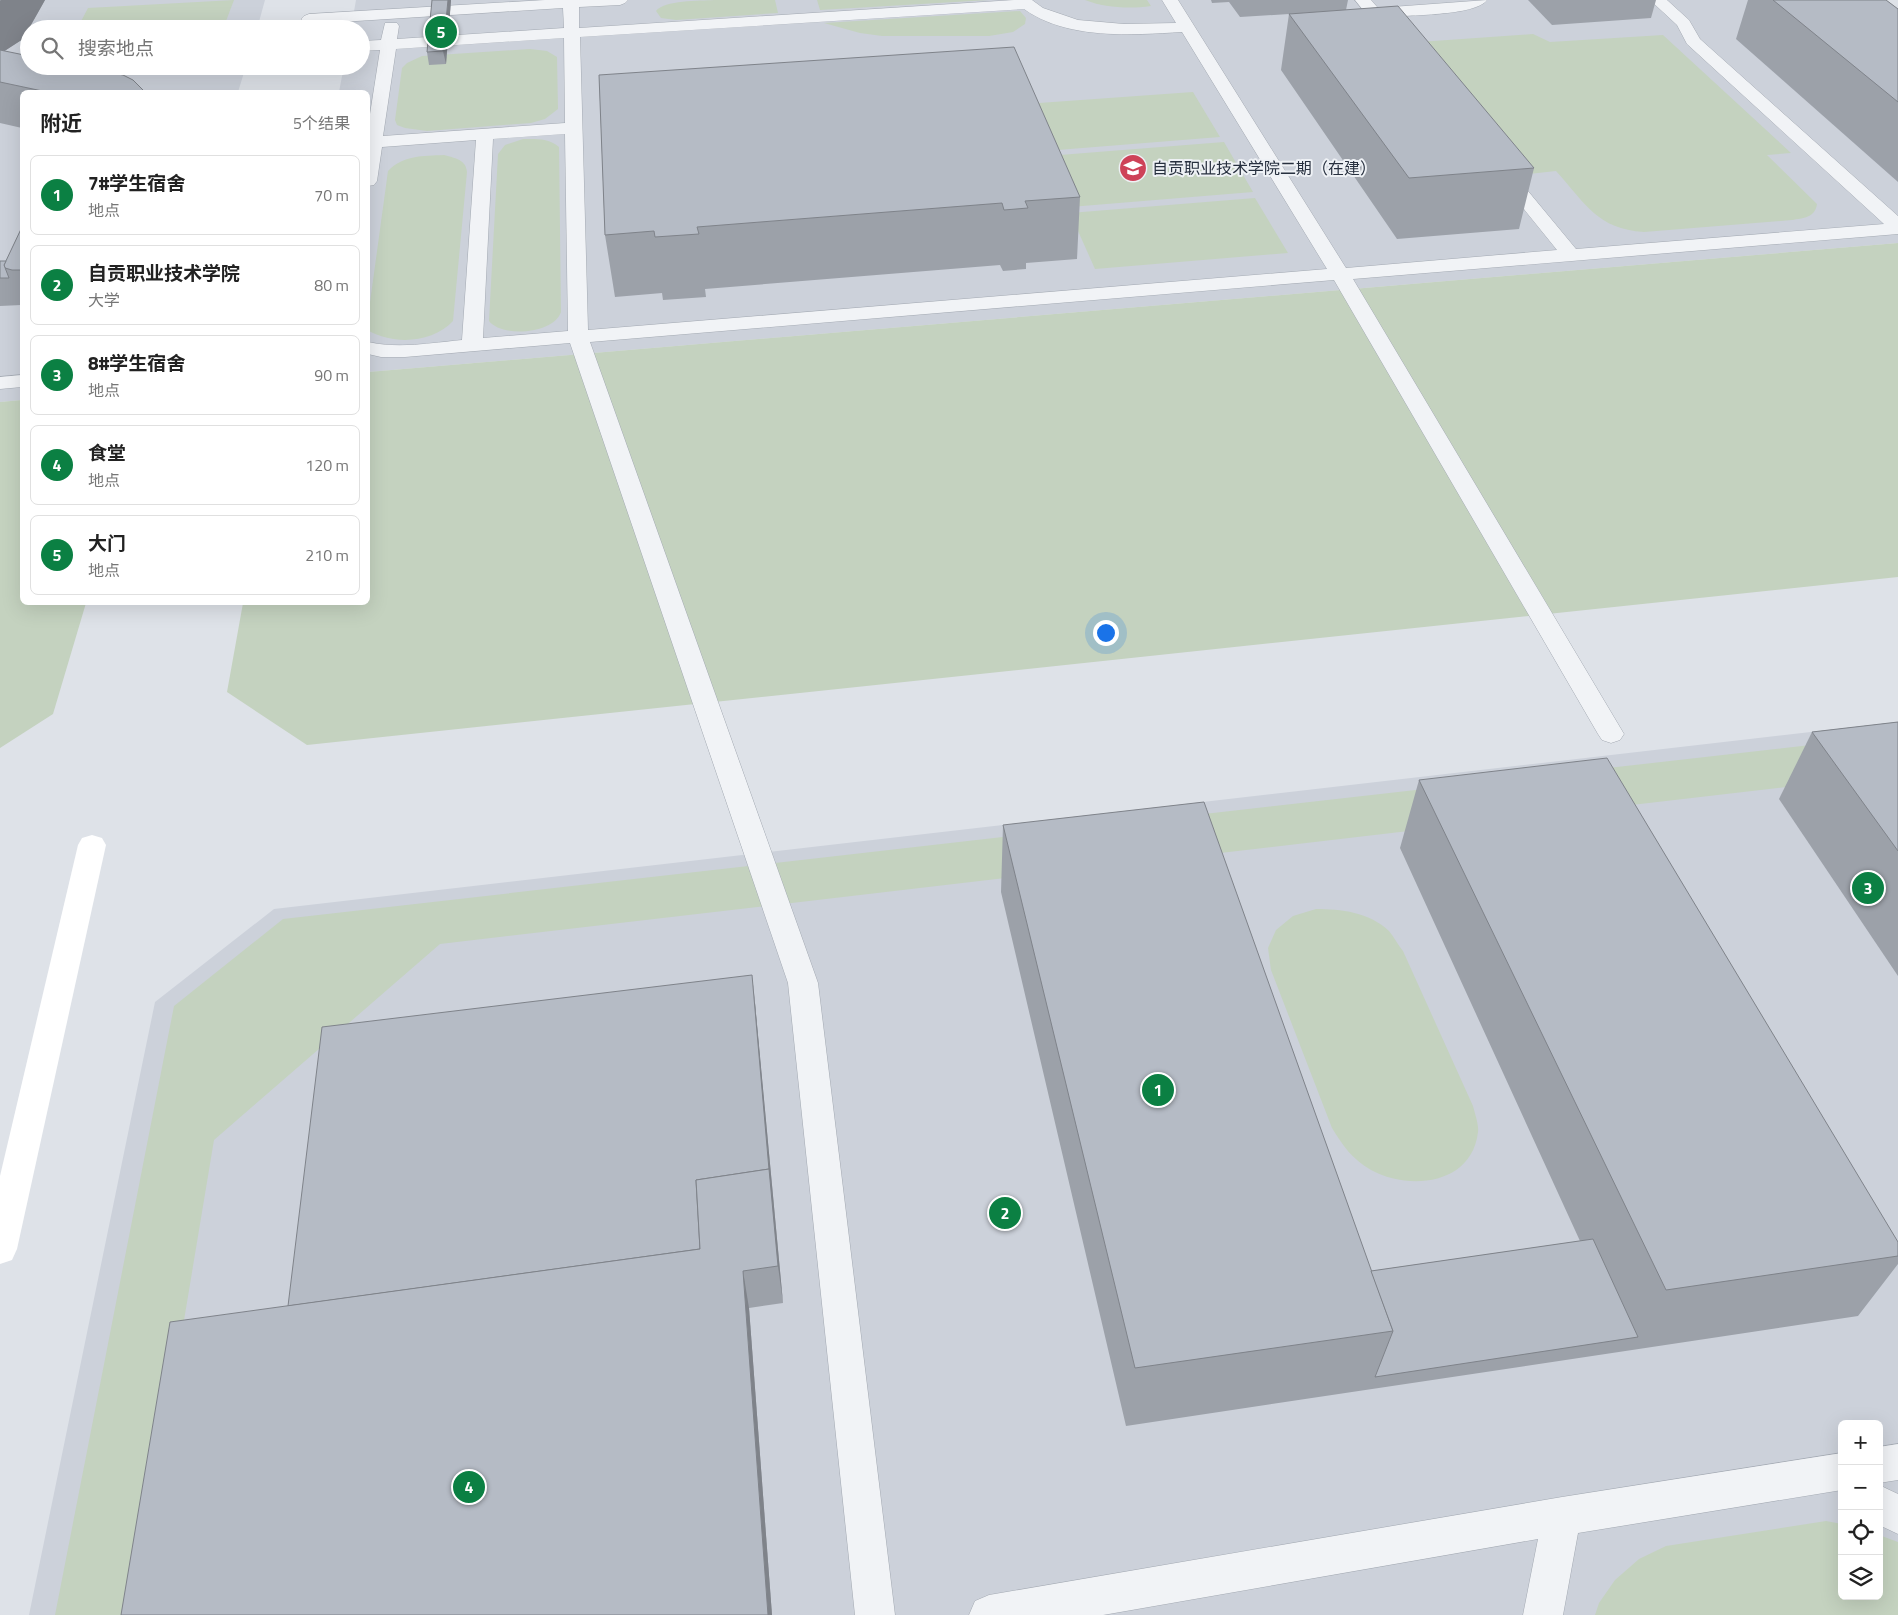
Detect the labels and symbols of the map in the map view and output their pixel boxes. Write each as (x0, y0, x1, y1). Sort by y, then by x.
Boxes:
pin: 5 (425, 13, 457, 51)
school or university icon: 自贡职业技术学院二期（在建） (1118, 153, 1148, 183)
place label: 自贡职业技术学院二期（在建） (1152, 156, 1376, 180)
your location (1093, 620, 1119, 646)
pin: 3 (1852, 869, 1884, 907)
pin: 1 (1142, 1071, 1174, 1109)
pin: 2 (989, 1194, 1021, 1232)
pin: 4 (453, 1468, 485, 1506)

